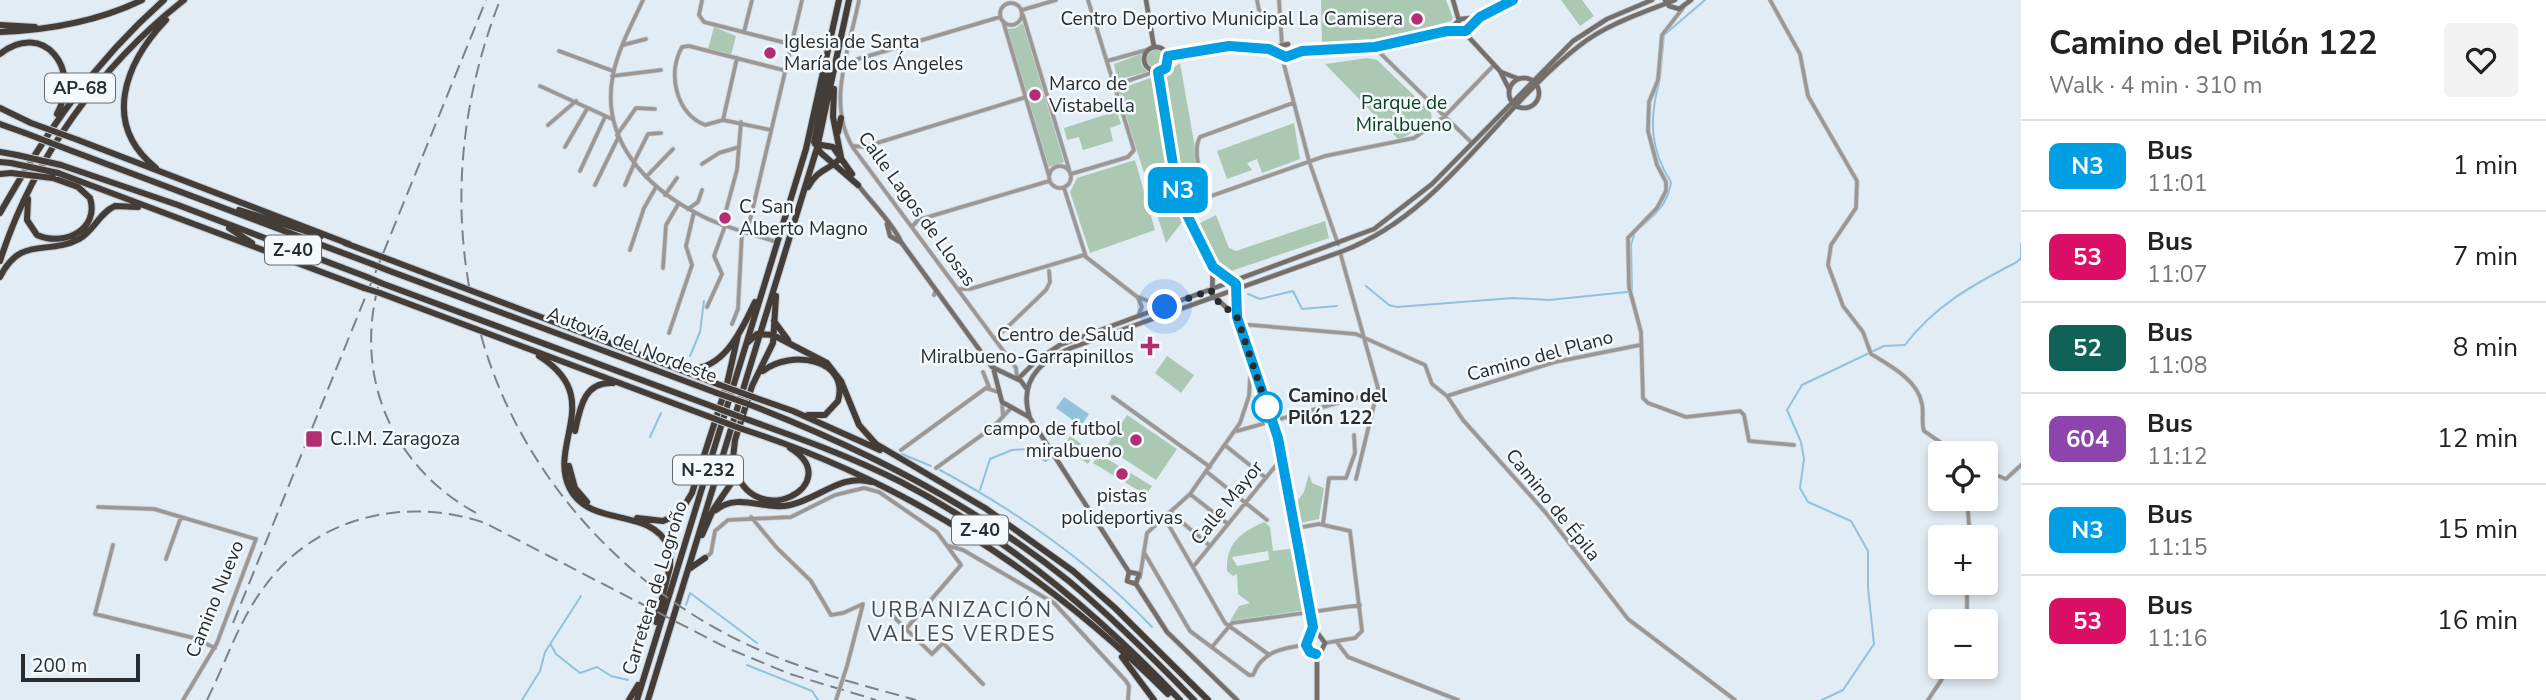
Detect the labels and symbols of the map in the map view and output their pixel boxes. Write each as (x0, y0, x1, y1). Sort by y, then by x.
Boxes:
place label: Centro Deportivo Municipal La Camisera (1060, 6, 1403, 32)
marker: Centro Deportivo Municipal La Camisera (1409, 11, 1425, 27)
place label: Iglesia de Santa María de los Ángeles (784, 29, 963, 77)
marker: Iglesia de Santa María de los Ángeles (762, 45, 778, 61)
place label: Marco de Vistabella (1048, 71, 1135, 119)
road number: AP-68 (45, 74, 115, 102)
marker: Marco de Vistabella (1027, 87, 1043, 103)
park label: Parque de Miralbueno (1356, 90, 1452, 138)
street label: Calle Lagos de Llosas (852, 126, 982, 292)
line badge: N3 (1146, 167, 1210, 213)
place label: C. San Alberto Magno (739, 194, 868, 242)
marker: C. San Alberto Magno (717, 210, 733, 226)
road number: Z-40 (265, 236, 321, 264)
your location (1147, 289, 1182, 324)
street label: Autovía del Nordeste (543, 301, 721, 389)
place label: Centro de Salud Miralbueno-Garrapinillos (920, 322, 1134, 370)
street label: Camino del Plano (1464, 324, 1616, 388)
marker: Centro de Salud Miralbueno-Garrapinillos (1140, 336, 1160, 356)
place label: Camino del Pilón 122 (1288, 383, 1387, 431)
marker: Camino del Pilón 122 (1252, 392, 1282, 422)
place label: campo de futbol miralbueno (983, 416, 1122, 464)
place label: C.I.M. Zaragoza (330, 426, 460, 452)
marker: C.I.M. Zaragoza (304, 429, 324, 449)
marker: campo de futbol miralbueno (1128, 432, 1144, 448)
street label: Camino de Épila (1500, 443, 1606, 567)
street label: Calle Mayor (1185, 455, 1269, 551)
road number: N-232 (673, 456, 743, 484)
marker: pistas polideportivas (1114, 466, 1130, 482)
place label: pistas polideportivas (1061, 483, 1183, 531)
street label: Carretera de Logroño (616, 498, 694, 678)
road number: Z-40 (952, 516, 1008, 544)
street label: Camino Nuevo (180, 536, 250, 662)
district label: URBANIZACIÓN VALLES VERDES (866, 596, 1057, 648)
scale bar (21, 651, 140, 683)

